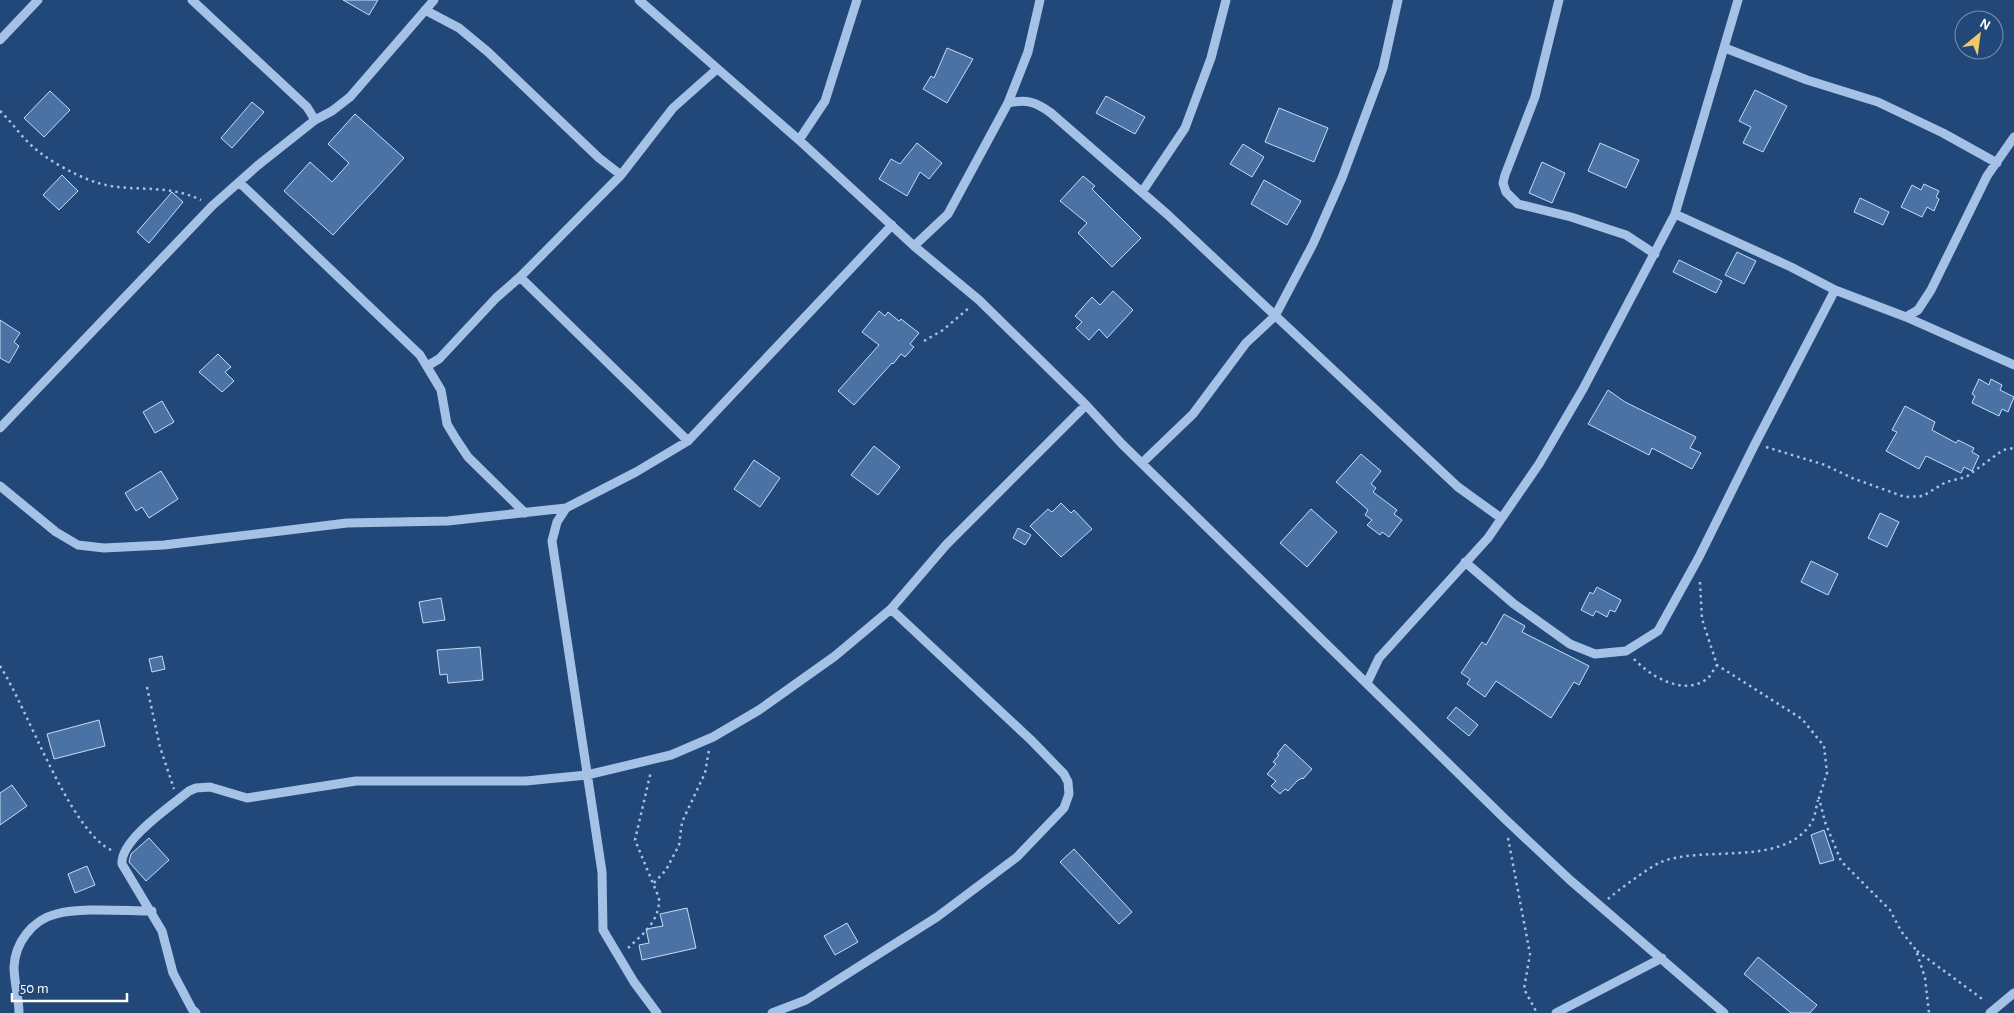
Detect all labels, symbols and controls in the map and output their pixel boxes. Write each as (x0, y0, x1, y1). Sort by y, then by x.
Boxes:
north arrow (1954, 10, 2004, 60)
text: N (1977, 16, 1992, 33)
scale bar (12, 970, 128, 1002)
text: 50 m (20, 981, 49, 996)

